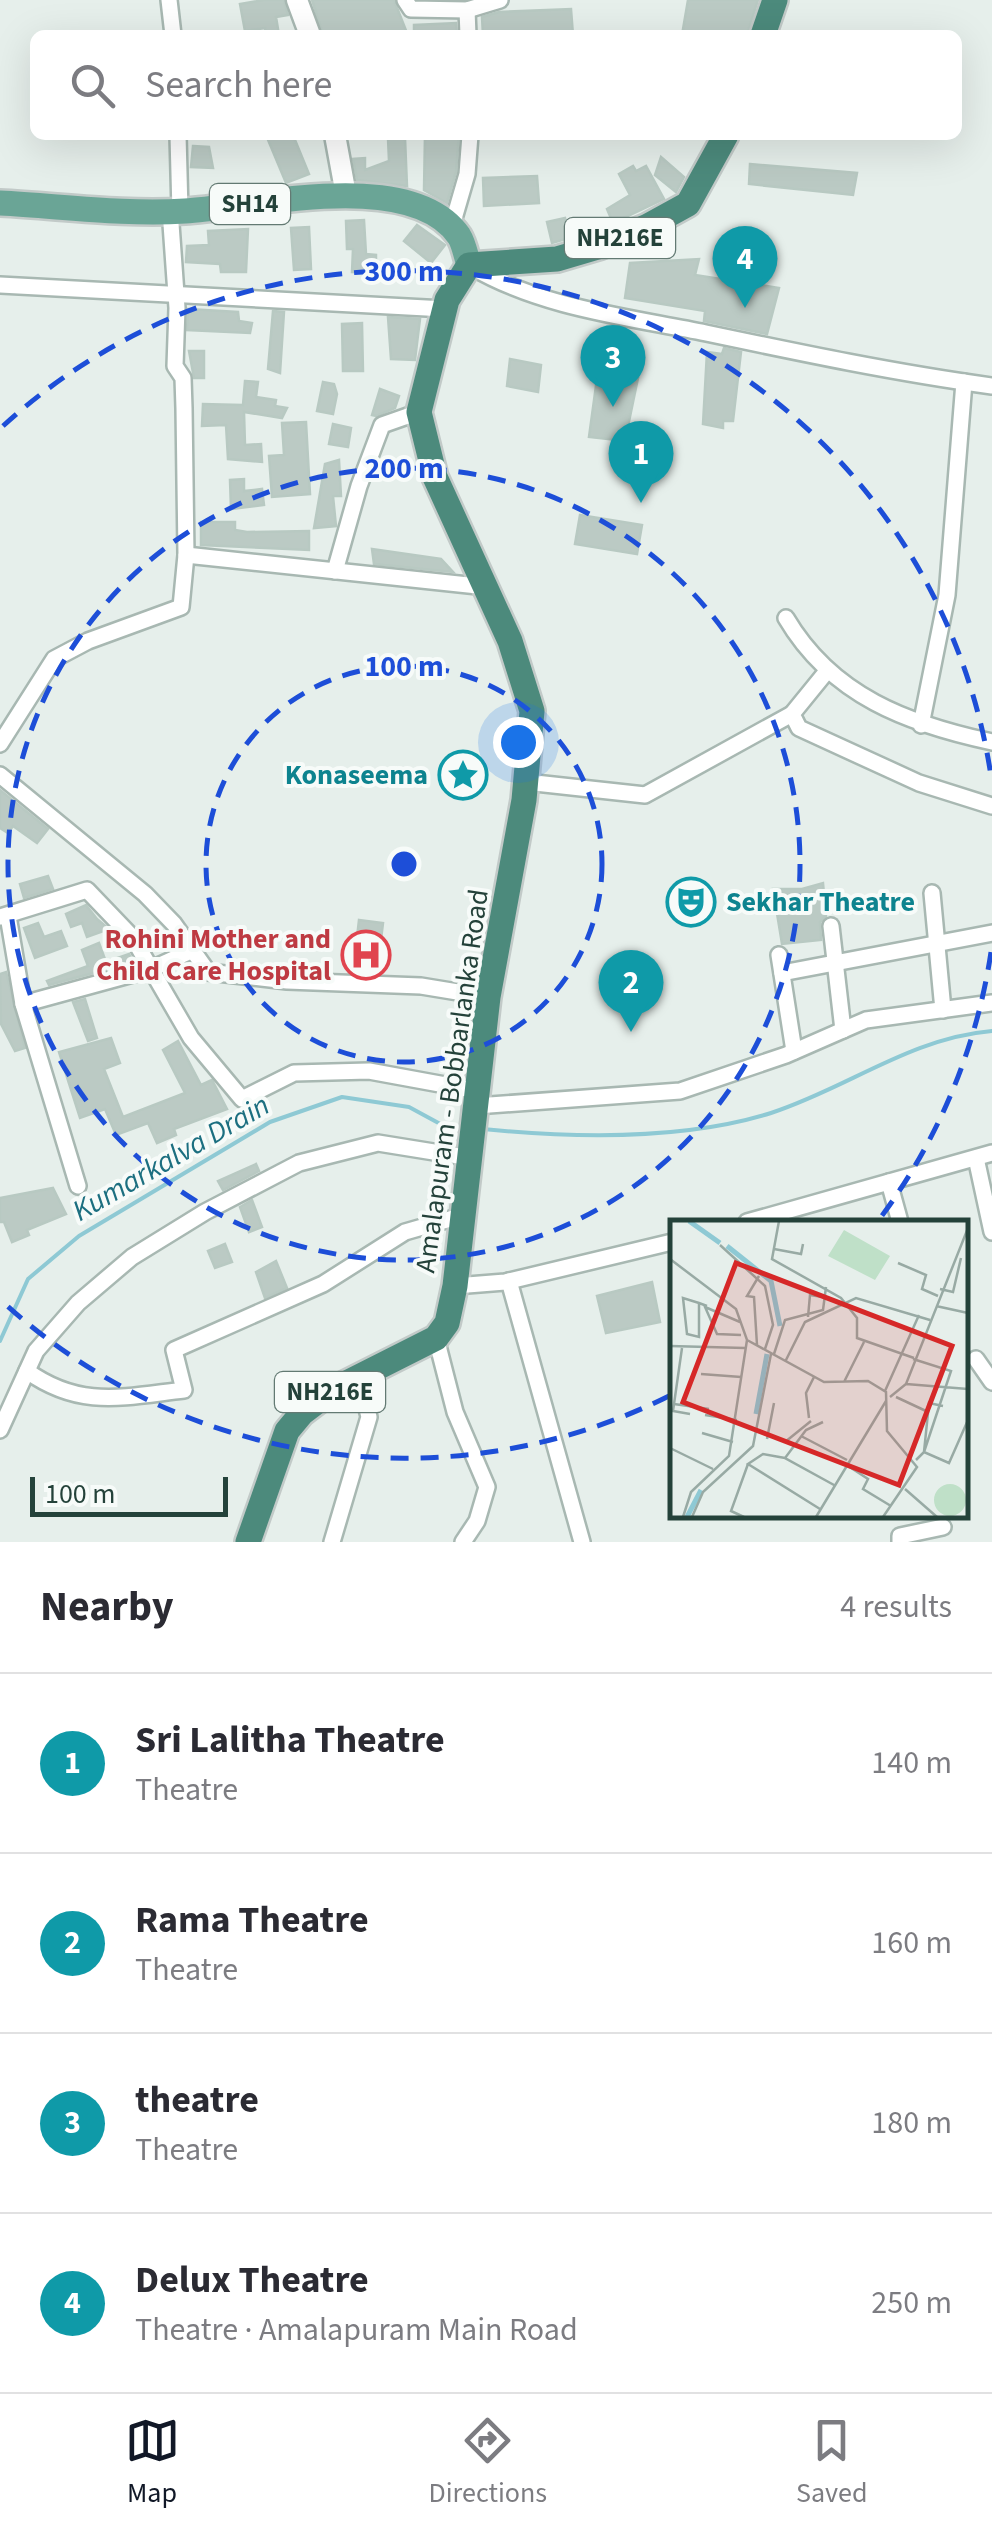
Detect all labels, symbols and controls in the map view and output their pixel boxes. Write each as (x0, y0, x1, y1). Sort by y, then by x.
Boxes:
search box (30, 30, 962, 140)
icon: search (65, 58, 120, 113)
text: Search here (145, 58, 332, 112)
road number: SH14 (210, 184, 290, 224)
road number: NH216E (565, 218, 675, 258)
pin: 4 (712, 226, 778, 308)
text: 300 m (364, 250, 444, 293)
pin: 3 (580, 324, 646, 407)
pin: 1 (608, 420, 674, 503)
text: 200 m (364, 447, 444, 490)
text: 100 m (364, 645, 444, 688)
your location (493, 717, 544, 768)
place icon: Konaseema (437, 749, 489, 801)
place label: Konaseema (285, 755, 428, 795)
centre of rings (386, 846, 422, 882)
theatre icon: Sekhar Theatre (665, 876, 717, 928)
place label: Sekhar Theatre (726, 882, 915, 922)
street label: Amalapuram - Bobbarlanka Road (405, 887, 499, 1275)
place label: Rohini Mother and Child Care Hospital (96, 919, 331, 991)
hospital icon: Rohini Mother and Child Care Hospital (340, 929, 392, 981)
pin: 2 (598, 950, 664, 1032)
water label: Kumarkalva Drain (64, 1084, 278, 1232)
inset map (670, 1220, 967, 1517)
road number: NH216E (275, 1372, 385, 1412)
scale bar (30, 1472, 228, 1516)
text: 100 m (45, 1474, 116, 1514)
text: Nearby (40, 1577, 174, 1637)
text: 4 results (840, 1584, 952, 1630)
text: Sri Lalitha Theatre (135, 1713, 445, 1767)
text: 1 (64, 1740, 81, 1786)
text: 140 m (871, 1740, 952, 1786)
text: Theatre (135, 1767, 238, 1813)
text: Rama Theatre (135, 1893, 369, 1947)
text: 2 (64, 1920, 81, 1966)
text: 160 m (871, 1920, 952, 1966)
text: Theatre (135, 1947, 238, 1993)
text: theatre (135, 2073, 259, 2127)
text: 3 (64, 2100, 81, 2146)
text: 180 m (871, 2100, 952, 2146)
text: Theatre (135, 2127, 238, 2173)
text: Delux Theatre (135, 2253, 369, 2307)
text: 4 (64, 2280, 81, 2326)
text: 250 m (871, 2280, 952, 2326)
text: Theatre · Amalapuram Main Road (135, 2307, 578, 2353)
tab: Map (125, 2413, 180, 2513)
tab: Directions (429, 2413, 547, 2513)
tab: Saved (796, 2413, 867, 2513)

